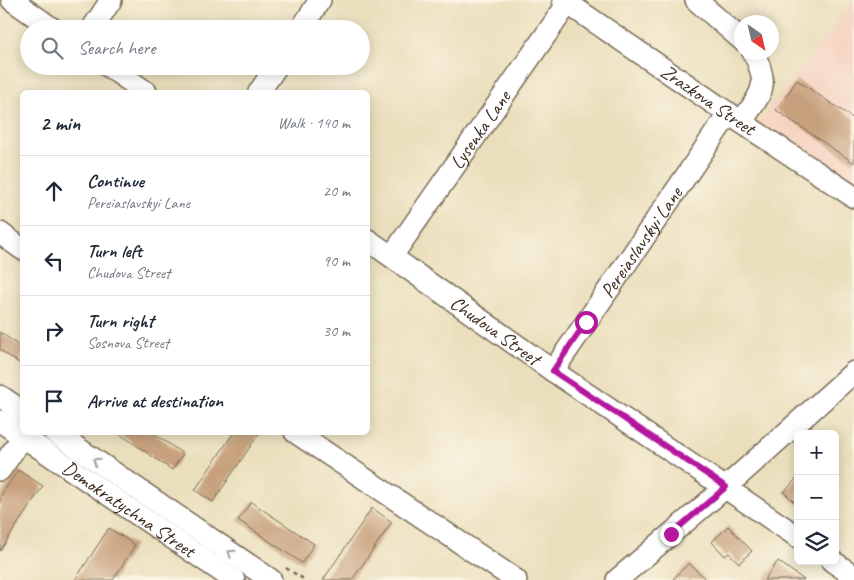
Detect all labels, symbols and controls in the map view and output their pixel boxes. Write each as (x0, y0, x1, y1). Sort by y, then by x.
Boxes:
north arrow (734, 15, 779, 60)
search box (20, 20, 370, 75)
icon: search (38, 34, 66, 62)
text: Search here (78, 36, 155, 60)
street label: Zrazkova Street (656, 58, 762, 142)
street label: Lysenka Lane (444, 84, 517, 174)
text: 2 min (40, 110, 80, 136)
text: Walk · 140 m (278, 113, 350, 133)
text: Continue (87, 169, 144, 193)
icon: ahead (40, 177, 68, 205)
text: 20 m (323, 181, 350, 201)
street label: Pereiaslavskyi Lane (594, 181, 688, 302)
text: Pereiaslavskyi Lane (87, 193, 190, 213)
text: Turn left (87, 239, 142, 263)
icon: left (40, 247, 68, 275)
text: 90 m (323, 251, 350, 271)
text: Chudova Street (87, 263, 170, 283)
street label: Chudova Street (446, 290, 548, 372)
text: Turn right (87, 309, 154, 333)
route start (575, 311, 598, 334)
icon: right (40, 317, 68, 345)
text: 30 m (323, 321, 350, 341)
text: Sosnova Street (87, 333, 169, 353)
icon: arrive (40, 387, 68, 415)
text: Arrive at destination (87, 389, 223, 413)
map controls (794, 430, 839, 565)
button: + (794, 430, 839, 475)
street label: Demokratychna Street (58, 455, 202, 564)
one-way arrow (93, 458, 102, 467)
button: − (794, 475, 839, 520)
button: layers (794, 520, 839, 565)
route end (660, 523, 683, 546)
one-way arrow (227, 550, 236, 559)

